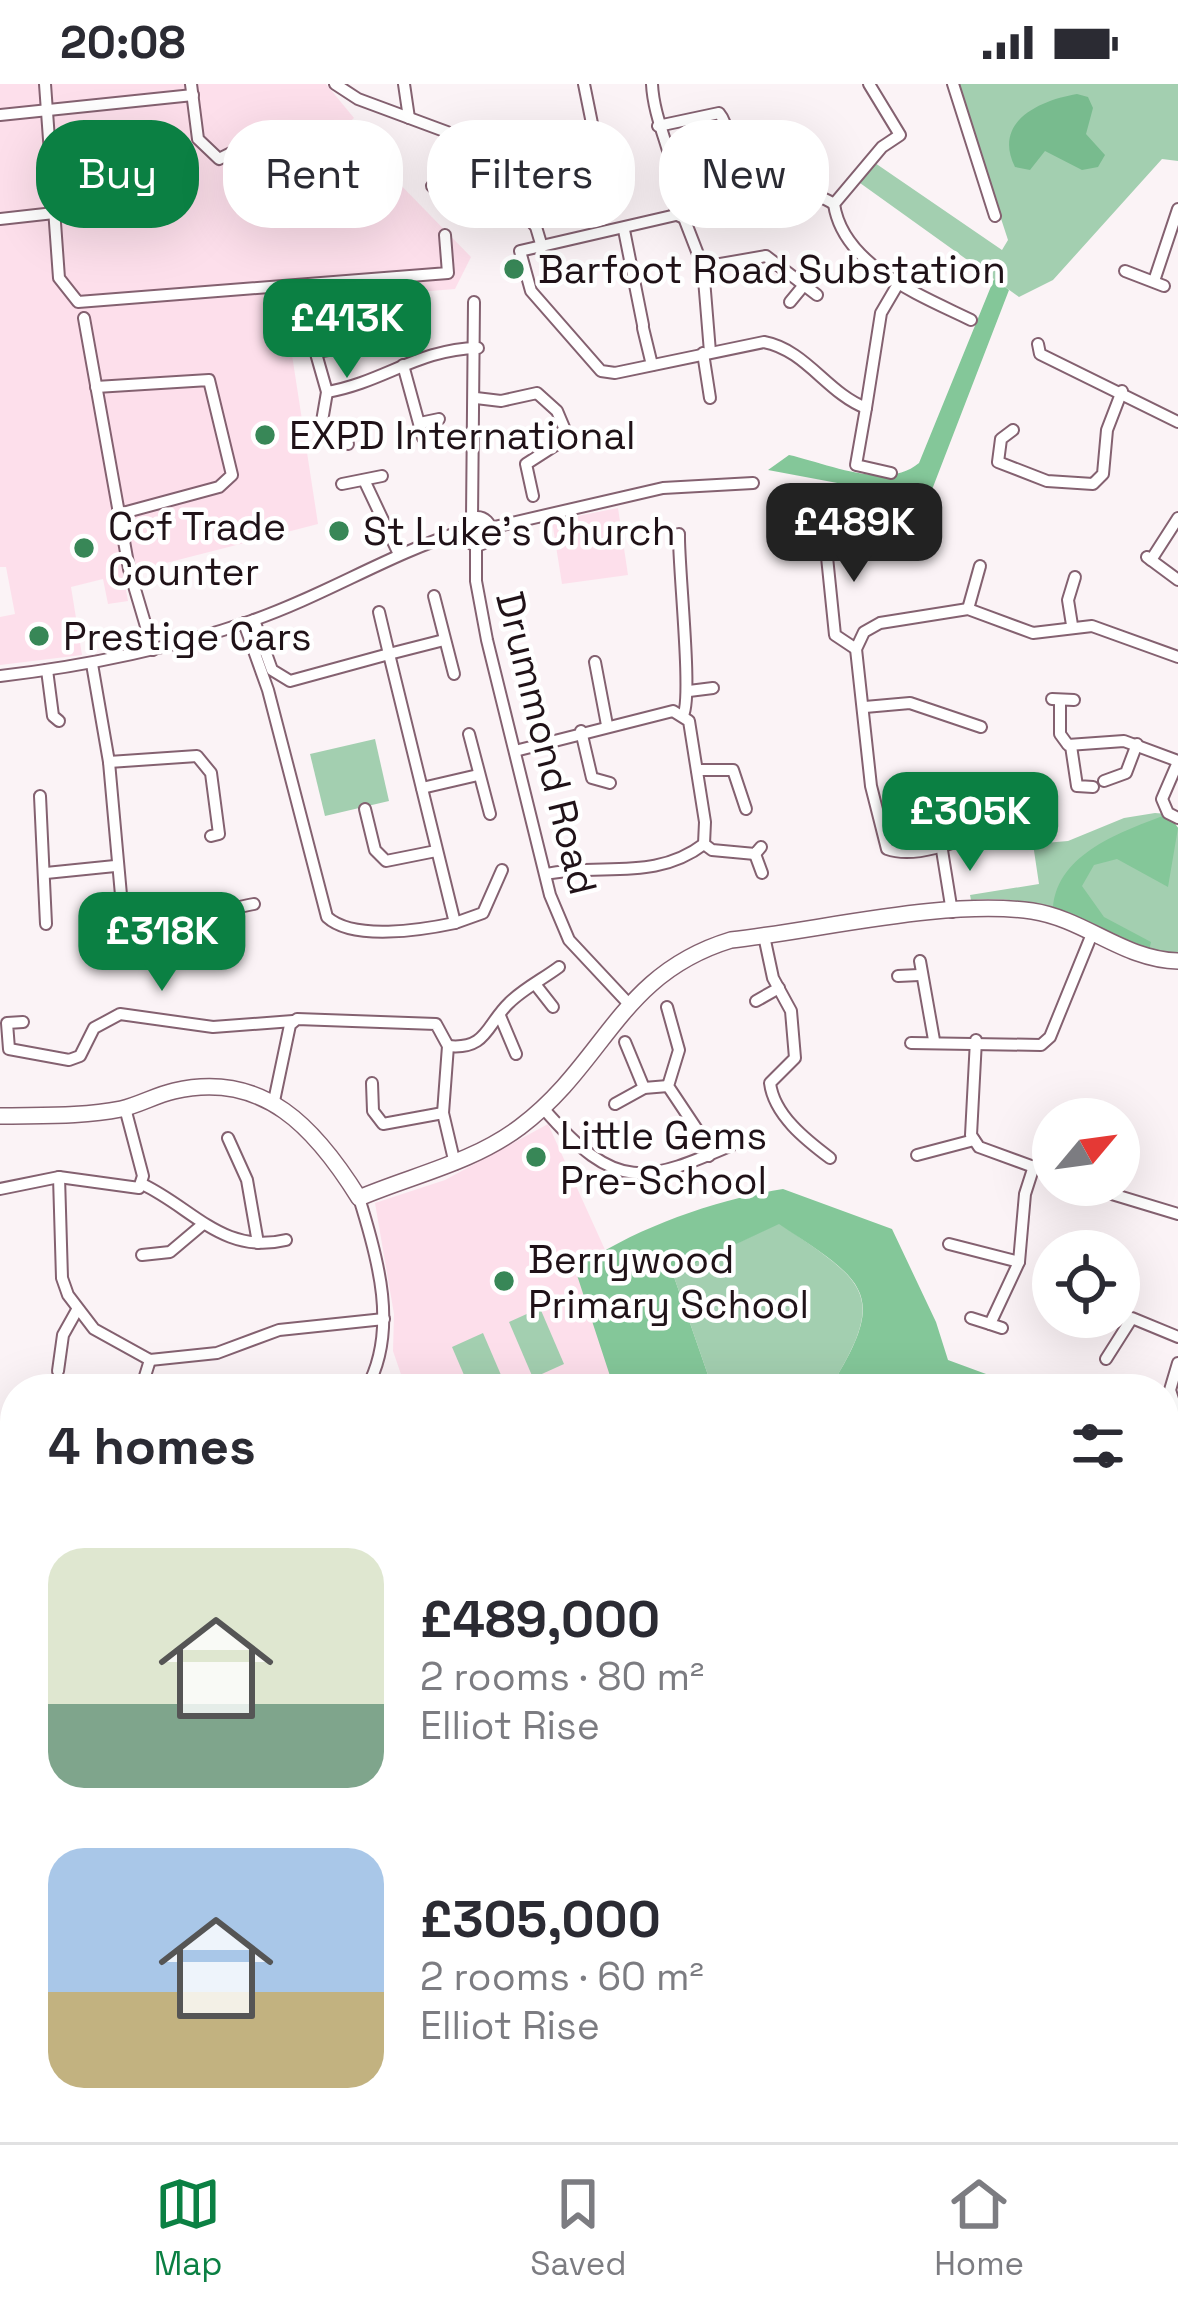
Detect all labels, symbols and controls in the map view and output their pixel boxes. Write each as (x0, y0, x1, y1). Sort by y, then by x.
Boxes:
text: 20:08 (60, 14, 185, 71)
chip: Buy (36, 120, 199, 228)
chip: Rent (223, 120, 403, 228)
chip: Filters (427, 120, 635, 228)
chip: New (659, 120, 829, 228)
place label: Barfoot Road Substation (538, 245, 1006, 294)
marker: Barfoot Road Substation (501, 256, 527, 282)
pin: £413K (263, 279, 431, 381)
text: £413K (290, 293, 404, 342)
place label: EXPD International (289, 411, 636, 460)
marker: EXPD International (252, 422, 278, 448)
pin: £489K (770, 483, 938, 585)
text: £489K (793, 497, 915, 546)
place label: Ccf Trade Counter (108, 502, 286, 596)
place label: St Luke's Church (363, 507, 676, 556)
marker: St Luke's Church (326, 518, 352, 544)
marker: Ccf Trade Counter (71, 535, 97, 561)
street label: Drummond Road (485, 587, 608, 900)
place label: Prestige Cars (63, 612, 312, 661)
marker: Prestige Cars (26, 623, 52, 649)
pin: £305K (886, 772, 1054, 874)
text: £305K (909, 786, 1031, 835)
pin: £318K (78, 892, 246, 994)
text: £318K (105, 906, 219, 955)
north arrow (1032, 1098, 1140, 1206)
map controls (1032, 1098, 1140, 1338)
place label: Little Gems Pre-School (560, 1111, 767, 1205)
marker: Little Gems Pre-School (523, 1144, 549, 1170)
button: locate (1032, 1230, 1140, 1338)
place label: Berrywood Primary School (528, 1235, 809, 1329)
marker: Berrywood Primary School (491, 1268, 517, 1294)
icon: filters (1065, 1413, 1131, 1479)
text: 4 homes (48, 1414, 256, 1479)
text: £489,000 (420, 1587, 660, 1652)
icon: home (144, 1596, 288, 1740)
text: 2 rooms · 80 m² (420, 1652, 704, 1701)
text: Elliot Rise (420, 1701, 600, 1750)
text: £305,000 (420, 1887, 661, 1952)
icon: home (144, 1896, 288, 2040)
text: 2 rooms · 60 m² (420, 1952, 704, 2001)
text: Elliot Rise (420, 2001, 600, 2050)
tab: Map (154, 2171, 223, 2285)
tab: Saved (530, 2171, 627, 2285)
tab: Home (934, 2171, 1024, 2285)

